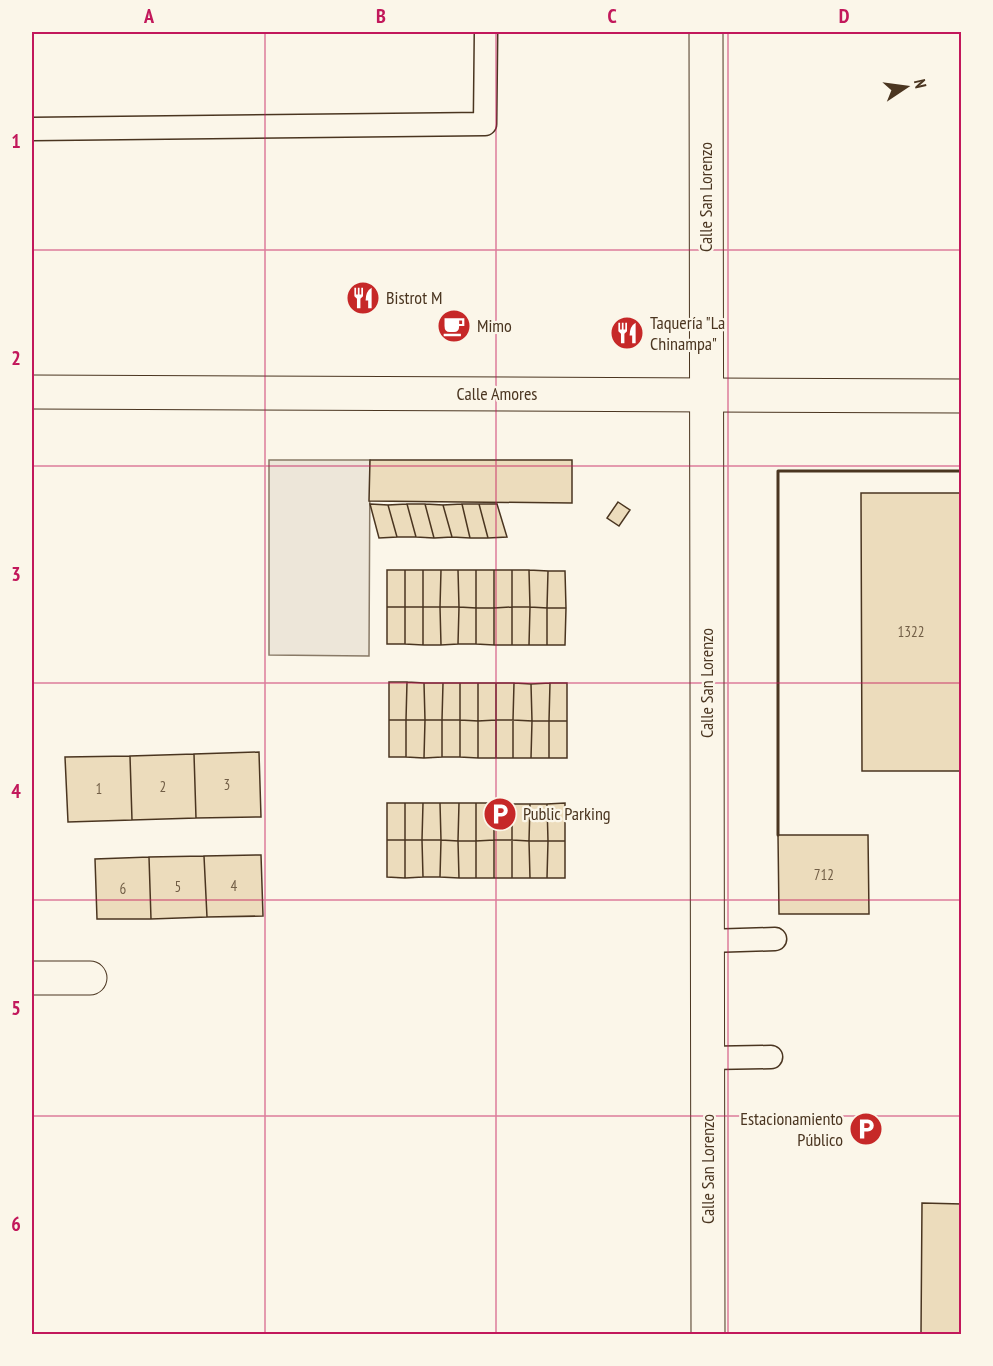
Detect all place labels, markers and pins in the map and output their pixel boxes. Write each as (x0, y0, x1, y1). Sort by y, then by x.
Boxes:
restaurant icon: Bistrot M (345, 280, 381, 316)
place label: Bistrot M (386, 286, 442, 309)
cafe icon: Mimo (436, 308, 472, 344)
place label: Taquería "La Chinampa" (650, 311, 725, 355)
place label: Mimo (477, 314, 512, 337)
restaurant icon: Taquería "La Chinampa" (609, 315, 645, 351)
parking icon: Public Parking (482, 796, 518, 832)
place label: Public Parking (523, 802, 611, 825)
place label: Estacionamiento Público (740, 1107, 843, 1151)
parking icon: Estacionamiento Público (848, 1111, 884, 1147)

